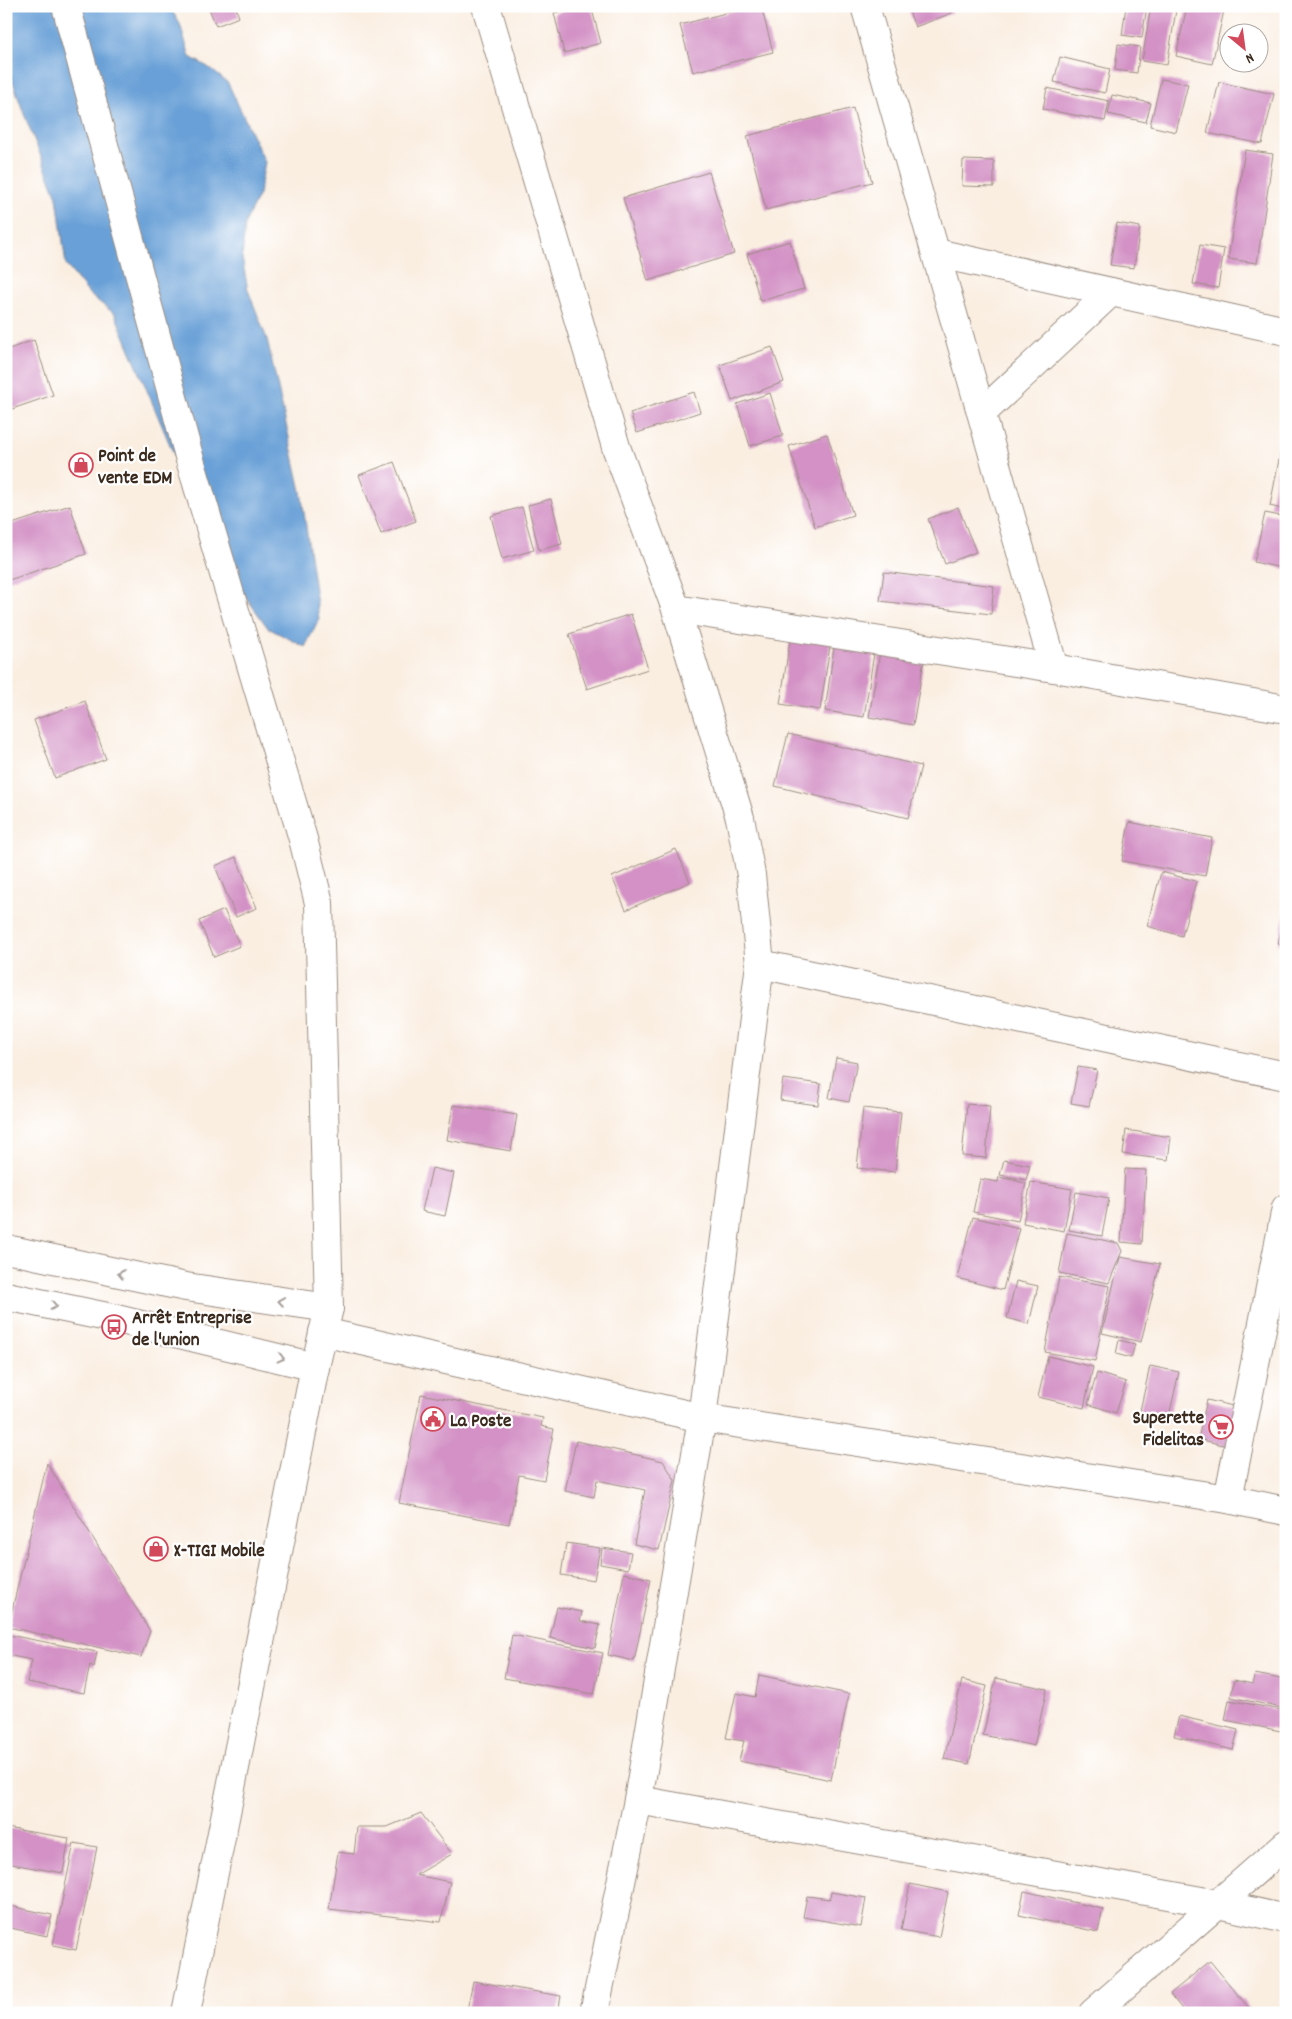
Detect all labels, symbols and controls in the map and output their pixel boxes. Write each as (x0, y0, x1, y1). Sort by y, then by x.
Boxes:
north arrow (1220, 22, 1270, 72)
text: N (1241, 47, 1257, 68)
place label: Point de vente EDM (98, 444, 172, 493)
shop icon: Point de vente EDM (68, 452, 94, 478)
one-way arrow (116, 1269, 125, 1279)
one-way arrow (276, 1296, 284, 1307)
one-way arrow (50, 1300, 58, 1311)
place label: Arrêt Entreprise de l'union (132, 1306, 252, 1355)
bus stop icon: Arrêt Entreprise de l'union (101, 1314, 127, 1340)
one-way arrow (276, 1352, 285, 1363)
public building icon: La Poste (420, 1406, 446, 1432)
place label: Superette Fidelitas (1133, 1406, 1204, 1455)
place label: La Poste (450, 1409, 511, 1436)
supermarket icon: Superette Fidelitas (1208, 1414, 1234, 1440)
shop icon: X-TIGI Mobile (143, 1536, 169, 1562)
place label: X-TIGI Mobile (174, 1539, 265, 1566)

